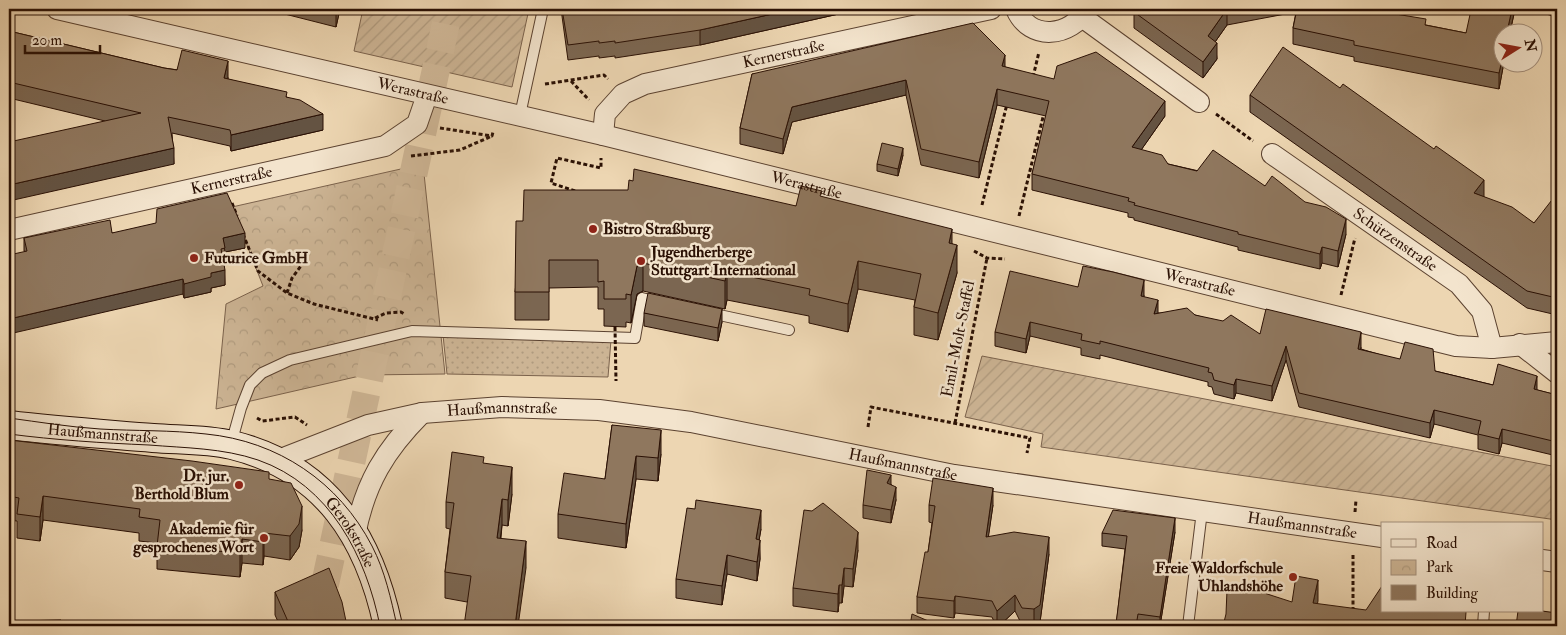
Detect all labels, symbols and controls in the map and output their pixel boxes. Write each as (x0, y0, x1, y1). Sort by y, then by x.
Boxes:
scale bar (25, 22, 100, 54)
north arrow (1494, 22, 1544, 72)
text: 20 m (32, 31, 62, 50)
street label: Kernerstraße (741, 35, 827, 73)
text: N (1521, 37, 1540, 54)
street label: Werastraße (374, 73, 451, 109)
street label: Kernerstraße (189, 161, 275, 199)
street label: Werastraße (768, 167, 844, 204)
street label: Schützenstraße (1349, 203, 1441, 276)
place label: Bistro Straßburg (603, 219, 712, 240)
marker: Bistro Straßburg (587, 223, 599, 235)
place label: Jugendherberge Stuttgart International (650, 242, 797, 281)
place label: Futurice GmbH (204, 248, 308, 268)
marker: Futurice GmbH (188, 252, 200, 264)
marker: Jugendherberge Stuttgart International (635, 255, 647, 267)
street label: Werastraße (1161, 264, 1238, 301)
street label: Emil-Molt-Staffel (937, 279, 979, 399)
street label: Haußmannstraße (446, 397, 558, 421)
street label: Haußmannstraße (47, 419, 159, 448)
street label: Haußmannstraße (847, 444, 959, 485)
place label: Dr. jur. Berthold Blum (134, 466, 230, 504)
marker: Dr. jur. Berthold Blum (233, 479, 245, 491)
street label: Gerokstraße (321, 493, 380, 571)
street label: Haußmannstraße (1246, 508, 1359, 543)
place label: Akademie für gesprochenes Wort (132, 519, 255, 558)
legend (1381, 522, 1544, 612)
marker: Akademie für gesprochenes Wort (258, 532, 270, 544)
text: Road (1426, 534, 1458, 553)
place label: Freie Waldorfschule Uhlandshöhe (1155, 558, 1283, 596)
text: Park (1426, 558, 1453, 577)
marker: Freie Waldorfschule Uhlandshöhe (1287, 571, 1299, 583)
text: Building (1426, 584, 1478, 603)

